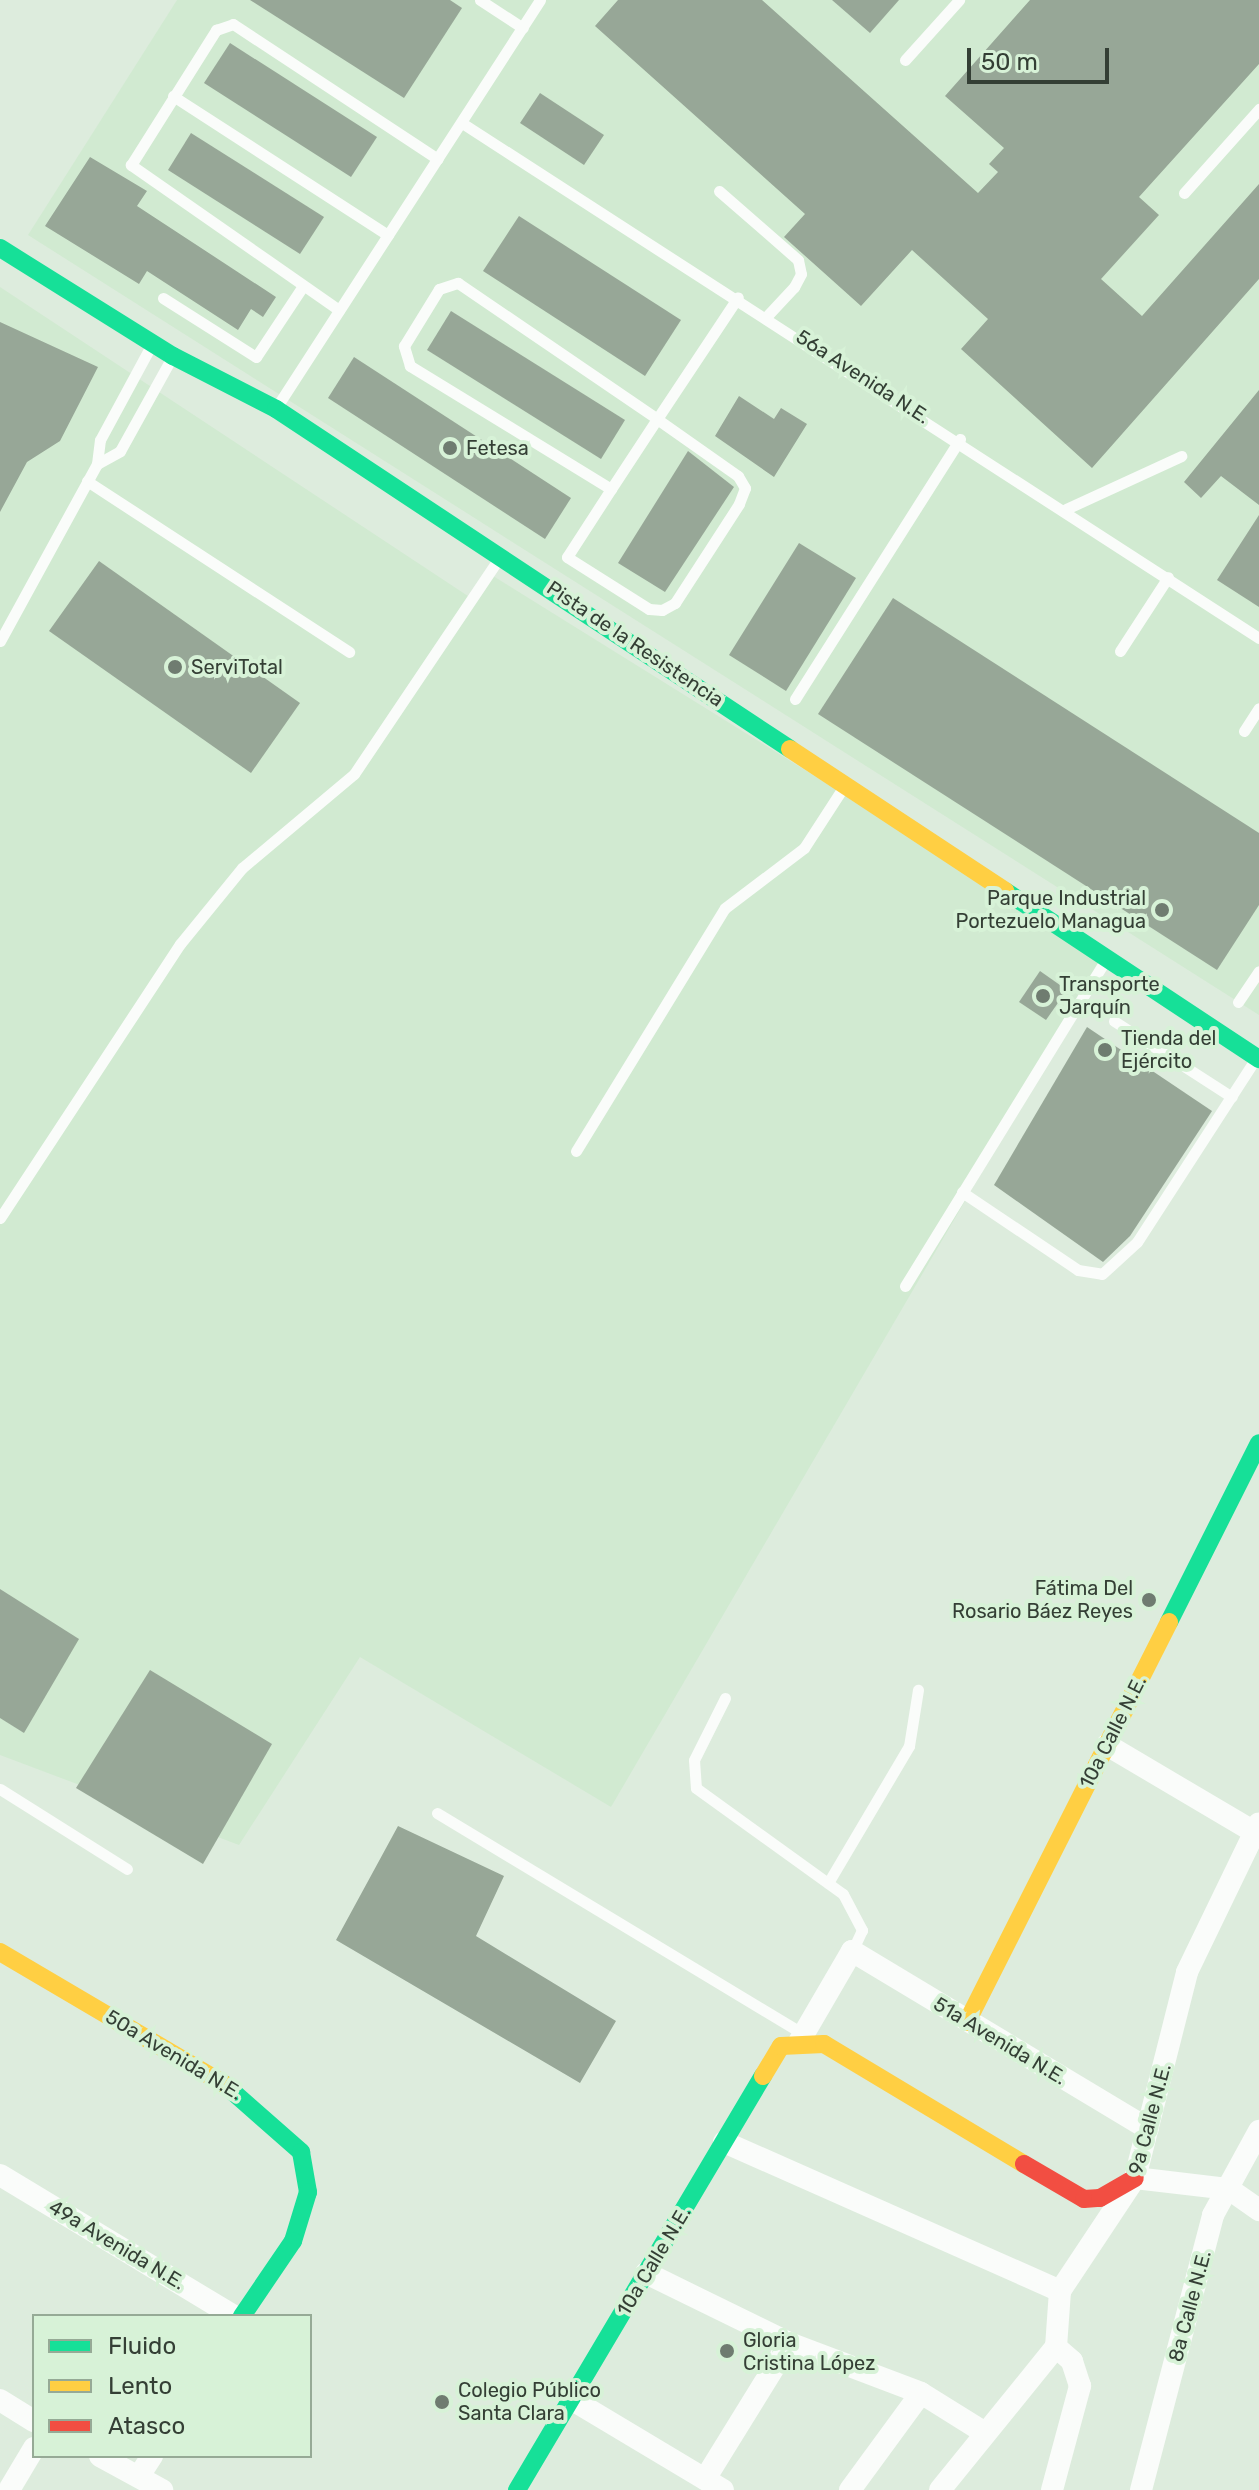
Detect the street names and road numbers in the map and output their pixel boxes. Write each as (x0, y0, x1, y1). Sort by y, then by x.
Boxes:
street label: 56a Avenida N.E. (791, 325, 935, 429)
street label: Pista de la Resistencia (542, 576, 728, 712)
street label: 10a Calle N.E. (1074, 1672, 1152, 1792)
street label: 51a Avenida N.E. (929, 1992, 1071, 2090)
street label: 50a Avenida N.E. (101, 2005, 247, 2105)
street label: 9a Calle N.E. (1124, 2061, 1176, 2177)
street label: 49a Avenida N.E. (44, 2195, 190, 2295)
street label: 10a Calle N.E. (612, 2202, 696, 2320)
street label: 8a Calle N.E. (1164, 2248, 1216, 2364)

